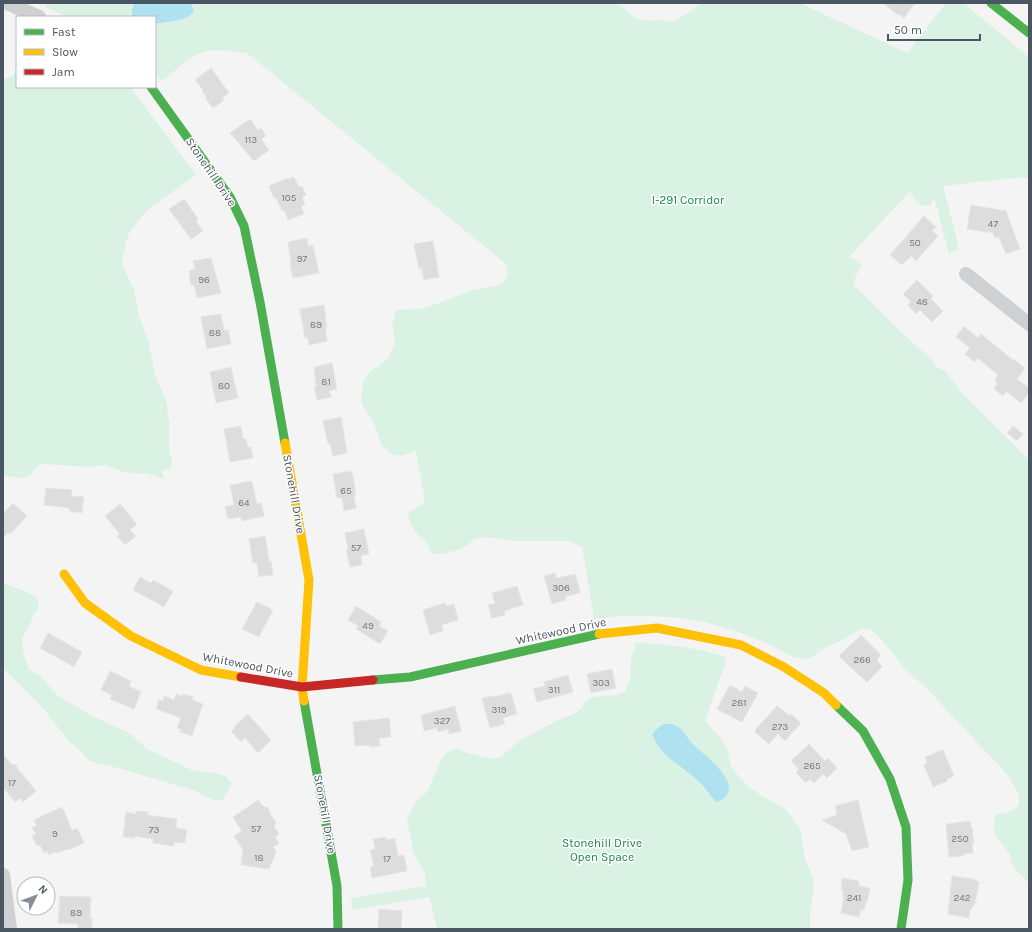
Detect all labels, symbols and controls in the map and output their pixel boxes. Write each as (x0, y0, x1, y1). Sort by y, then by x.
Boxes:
legend (16, 16, 156, 88)
scale bar (888, 16, 980, 42)
text: 50 m (894, 23, 922, 37)
text: Fast (52, 25, 76, 39)
text: Slow (52, 45, 78, 59)
text: Jam (52, 65, 75, 79)
house number: 113 (245, 134, 257, 146)
street label: Stonehill Drive (183, 135, 239, 209)
house number: 105 (282, 192, 297, 204)
park label: I-291 Corridor (652, 193, 725, 207)
house number: 47 (988, 218, 998, 230)
house number: 50 (909, 237, 921, 249)
house number: 97 (297, 253, 308, 265)
house number: 96 (198, 274, 210, 286)
house number: 48 (916, 296, 928, 308)
house number: 89 (310, 319, 322, 331)
house number: 88 (209, 327, 221, 339)
house number: 81 (321, 376, 331, 388)
house number: 80 (218, 380, 230, 392)
street label: Stonehill Drive (280, 453, 308, 535)
house number: 65 (340, 485, 352, 497)
house number: 64 (238, 497, 250, 509)
house number: 57 (351, 542, 361, 554)
house number: 306 (552, 582, 570, 594)
street label: Whitewood Drive (515, 615, 607, 647)
house number: 49 (362, 620, 374, 632)
street label: Whitewood Drive (201, 649, 295, 681)
house number: 266 (853, 654, 871, 666)
house number: 303 (592, 677, 610, 689)
house number: 311 (548, 684, 560, 696)
house number: 281 (731, 697, 747, 709)
house number: 319 (491, 704, 507, 716)
house number: 327 (434, 715, 450, 727)
house number: 273 (772, 721, 788, 733)
house number: 265 (803, 760, 821, 772)
street label: Stonehill Drive (311, 773, 339, 855)
house number: 17 (8, 777, 16, 789)
house number: 57 (251, 823, 261, 835)
house number: 73 (149, 824, 159, 836)
house number: 9 (52, 828, 58, 840)
house number: 250 (951, 833, 969, 845)
park label: Stonehill Drive Open Space (562, 836, 642, 864)
house number: 18 (254, 852, 264, 864)
house number: 17 (383, 853, 391, 865)
north arrow (16, 876, 56, 916)
text: N (36, 882, 51, 897)
house number: 241 (847, 892, 861, 904)
house number: 242 (953, 892, 971, 904)
house number: 89 (70, 907, 82, 919)

